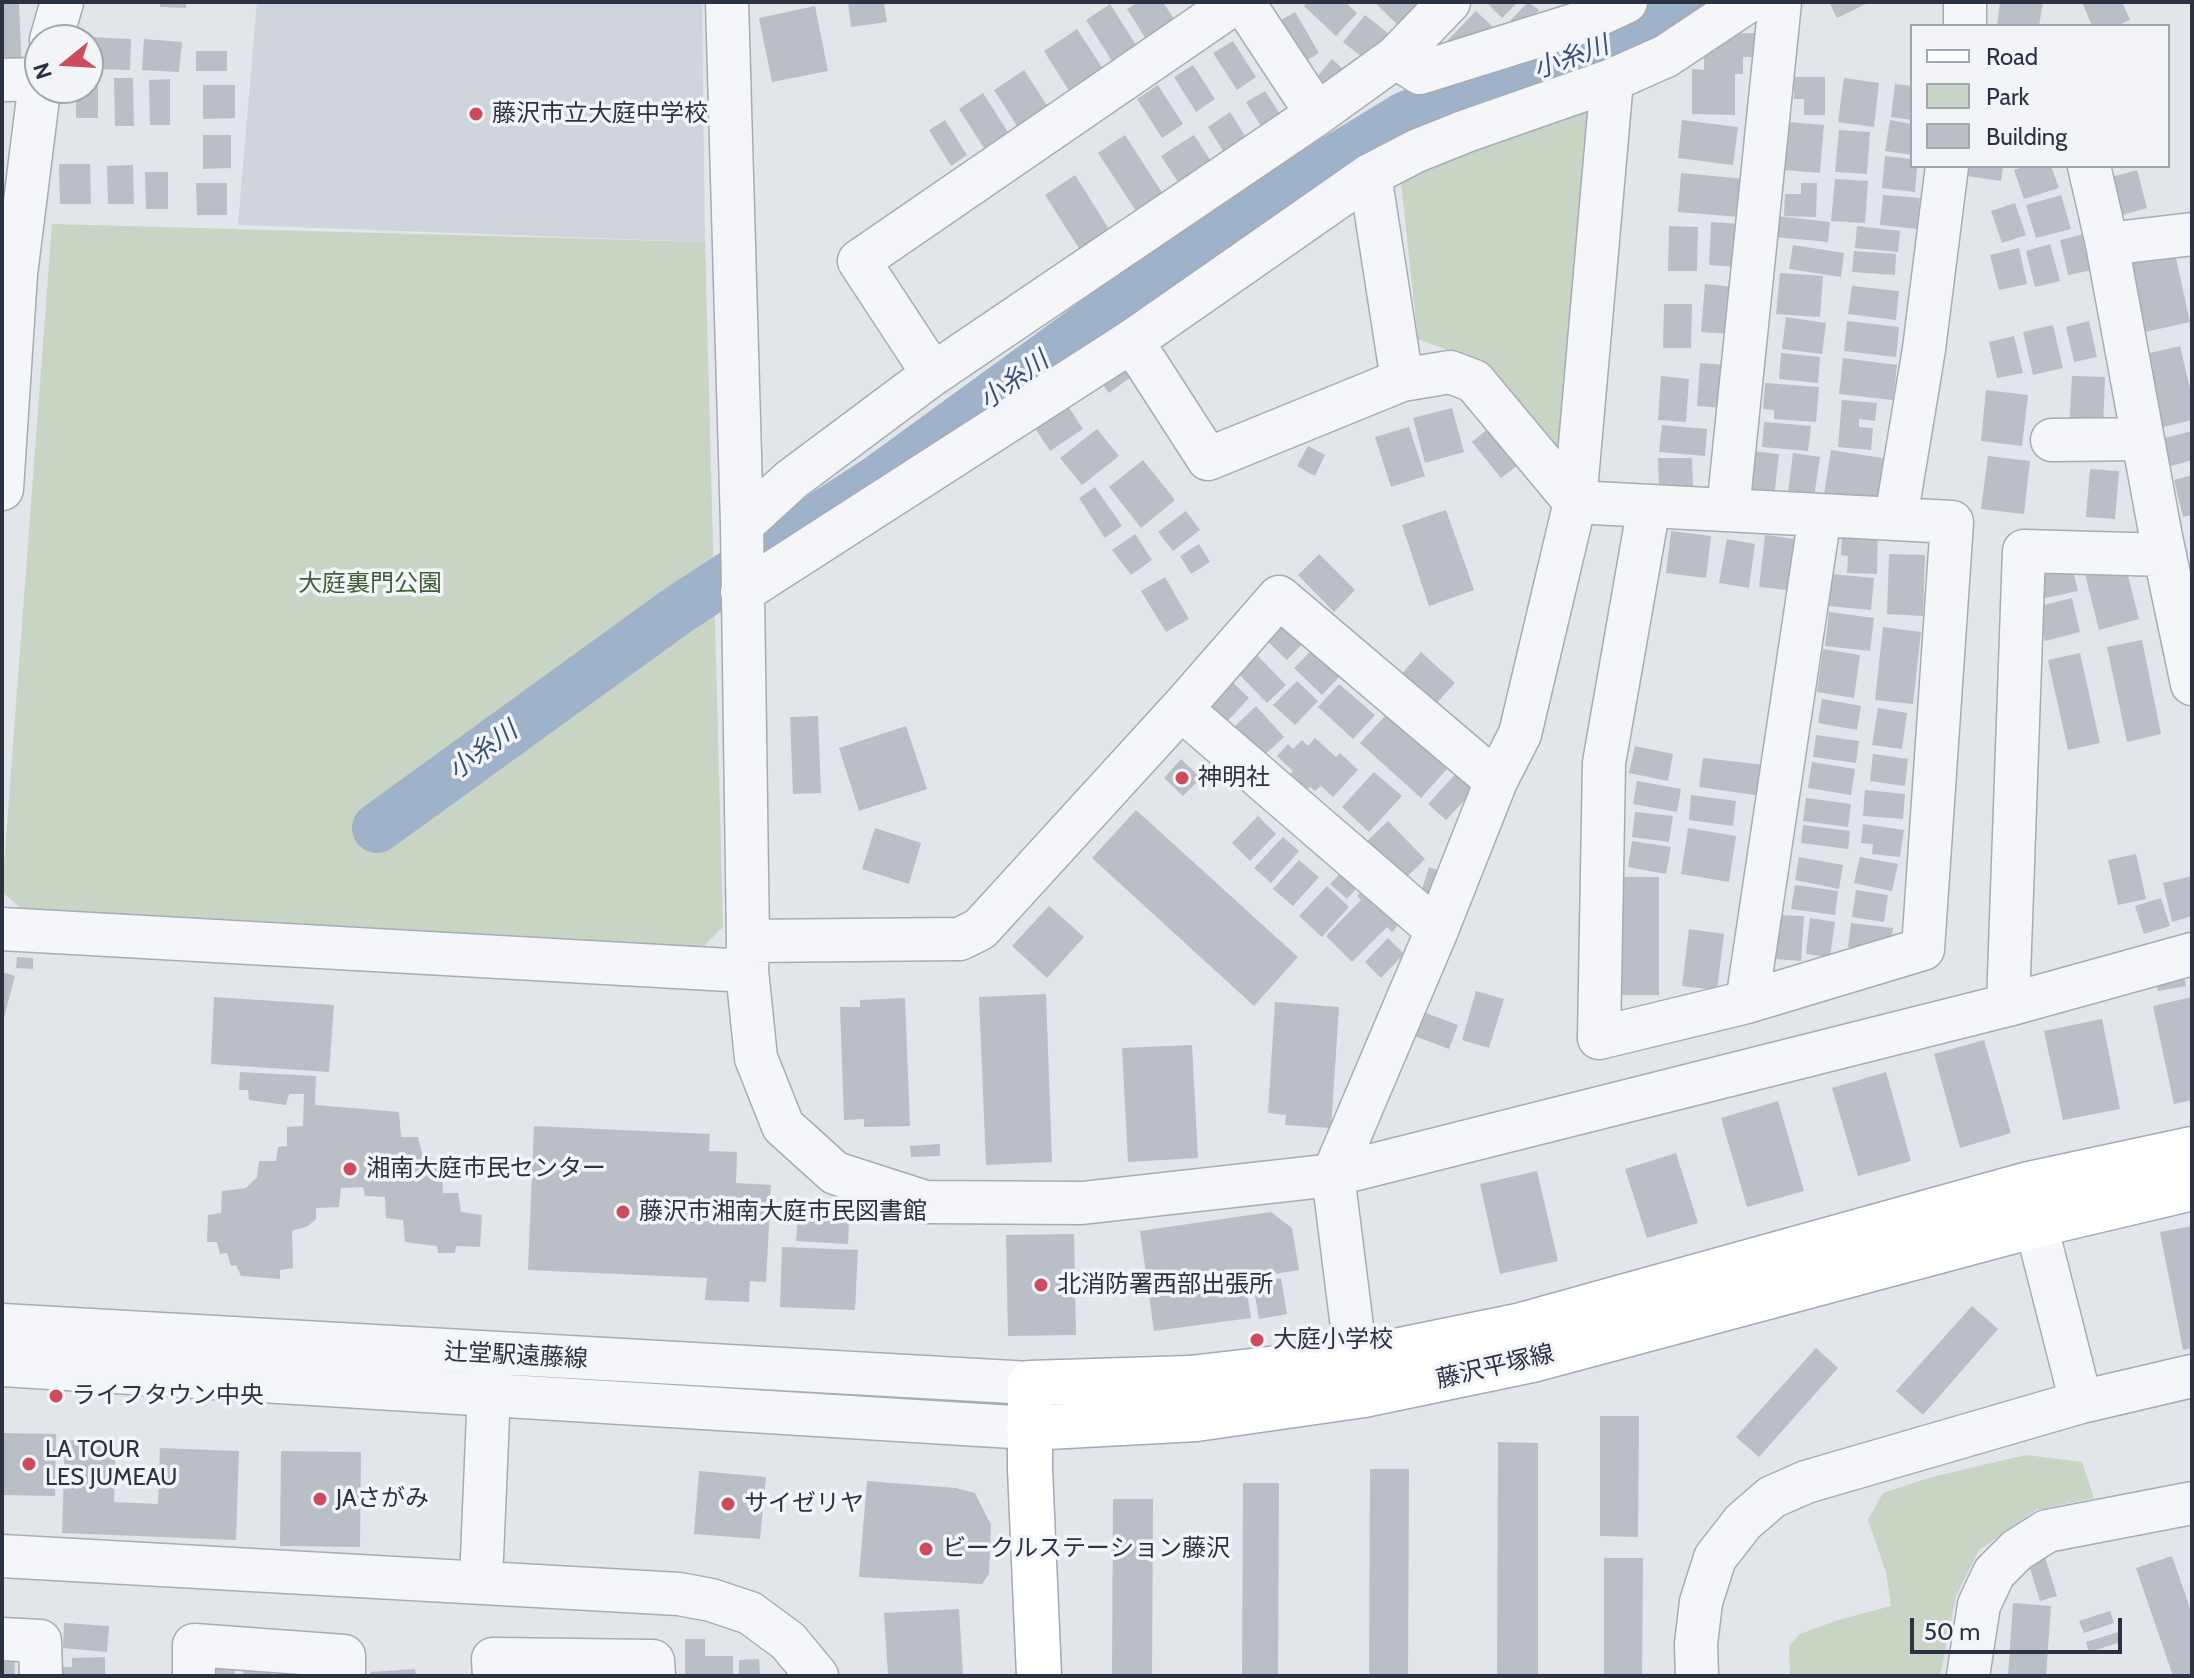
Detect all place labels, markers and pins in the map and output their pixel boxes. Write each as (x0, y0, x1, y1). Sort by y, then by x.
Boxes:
place label: 藤沢市立大庭中学校 (492, 100, 708, 128)
marker: 藤沢市立大庭中学校 (467, 105, 485, 123)
place label: 神明社 (1198, 764, 1270, 792)
marker: 神明社 (1173, 769, 1191, 787)
place label: 湘南大庭市民センター (366, 1155, 606, 1183)
marker: 湘南大庭市民センター (341, 1160, 359, 1178)
place label: 藤沢市湘南大庭市民図書館 (639, 1198, 927, 1226)
marker: 藤沢市湘南大庭市民図書館 (614, 1203, 632, 1221)
place label: 北消防署西部出張所 (1057, 1271, 1273, 1299)
marker: 北消防署西部出張所 (1032, 1276, 1050, 1294)
place label: 大庭小学校 (1273, 1326, 1393, 1354)
marker: 大庭小学校 (1248, 1331, 1266, 1349)
place label: ライフタウン中央 (72, 1382, 264, 1410)
marker: ライフタウン中央 (47, 1387, 65, 1405)
place label: LA TOUR LES JUMEAU (45, 1436, 177, 1492)
marker: LA TOUR LES JUMEAU (20, 1455, 38, 1473)
place label: JAさがみ (336, 1485, 429, 1513)
marker: JAさがみ (311, 1490, 329, 1508)
place label: サイゼリヤ (744, 1490, 864, 1518)
marker: サイゼリヤ (719, 1495, 737, 1513)
place label: ビークルステーション藤沢 (942, 1535, 1230, 1563)
marker: ビークルステーション藤沢 (917, 1540, 935, 1558)

